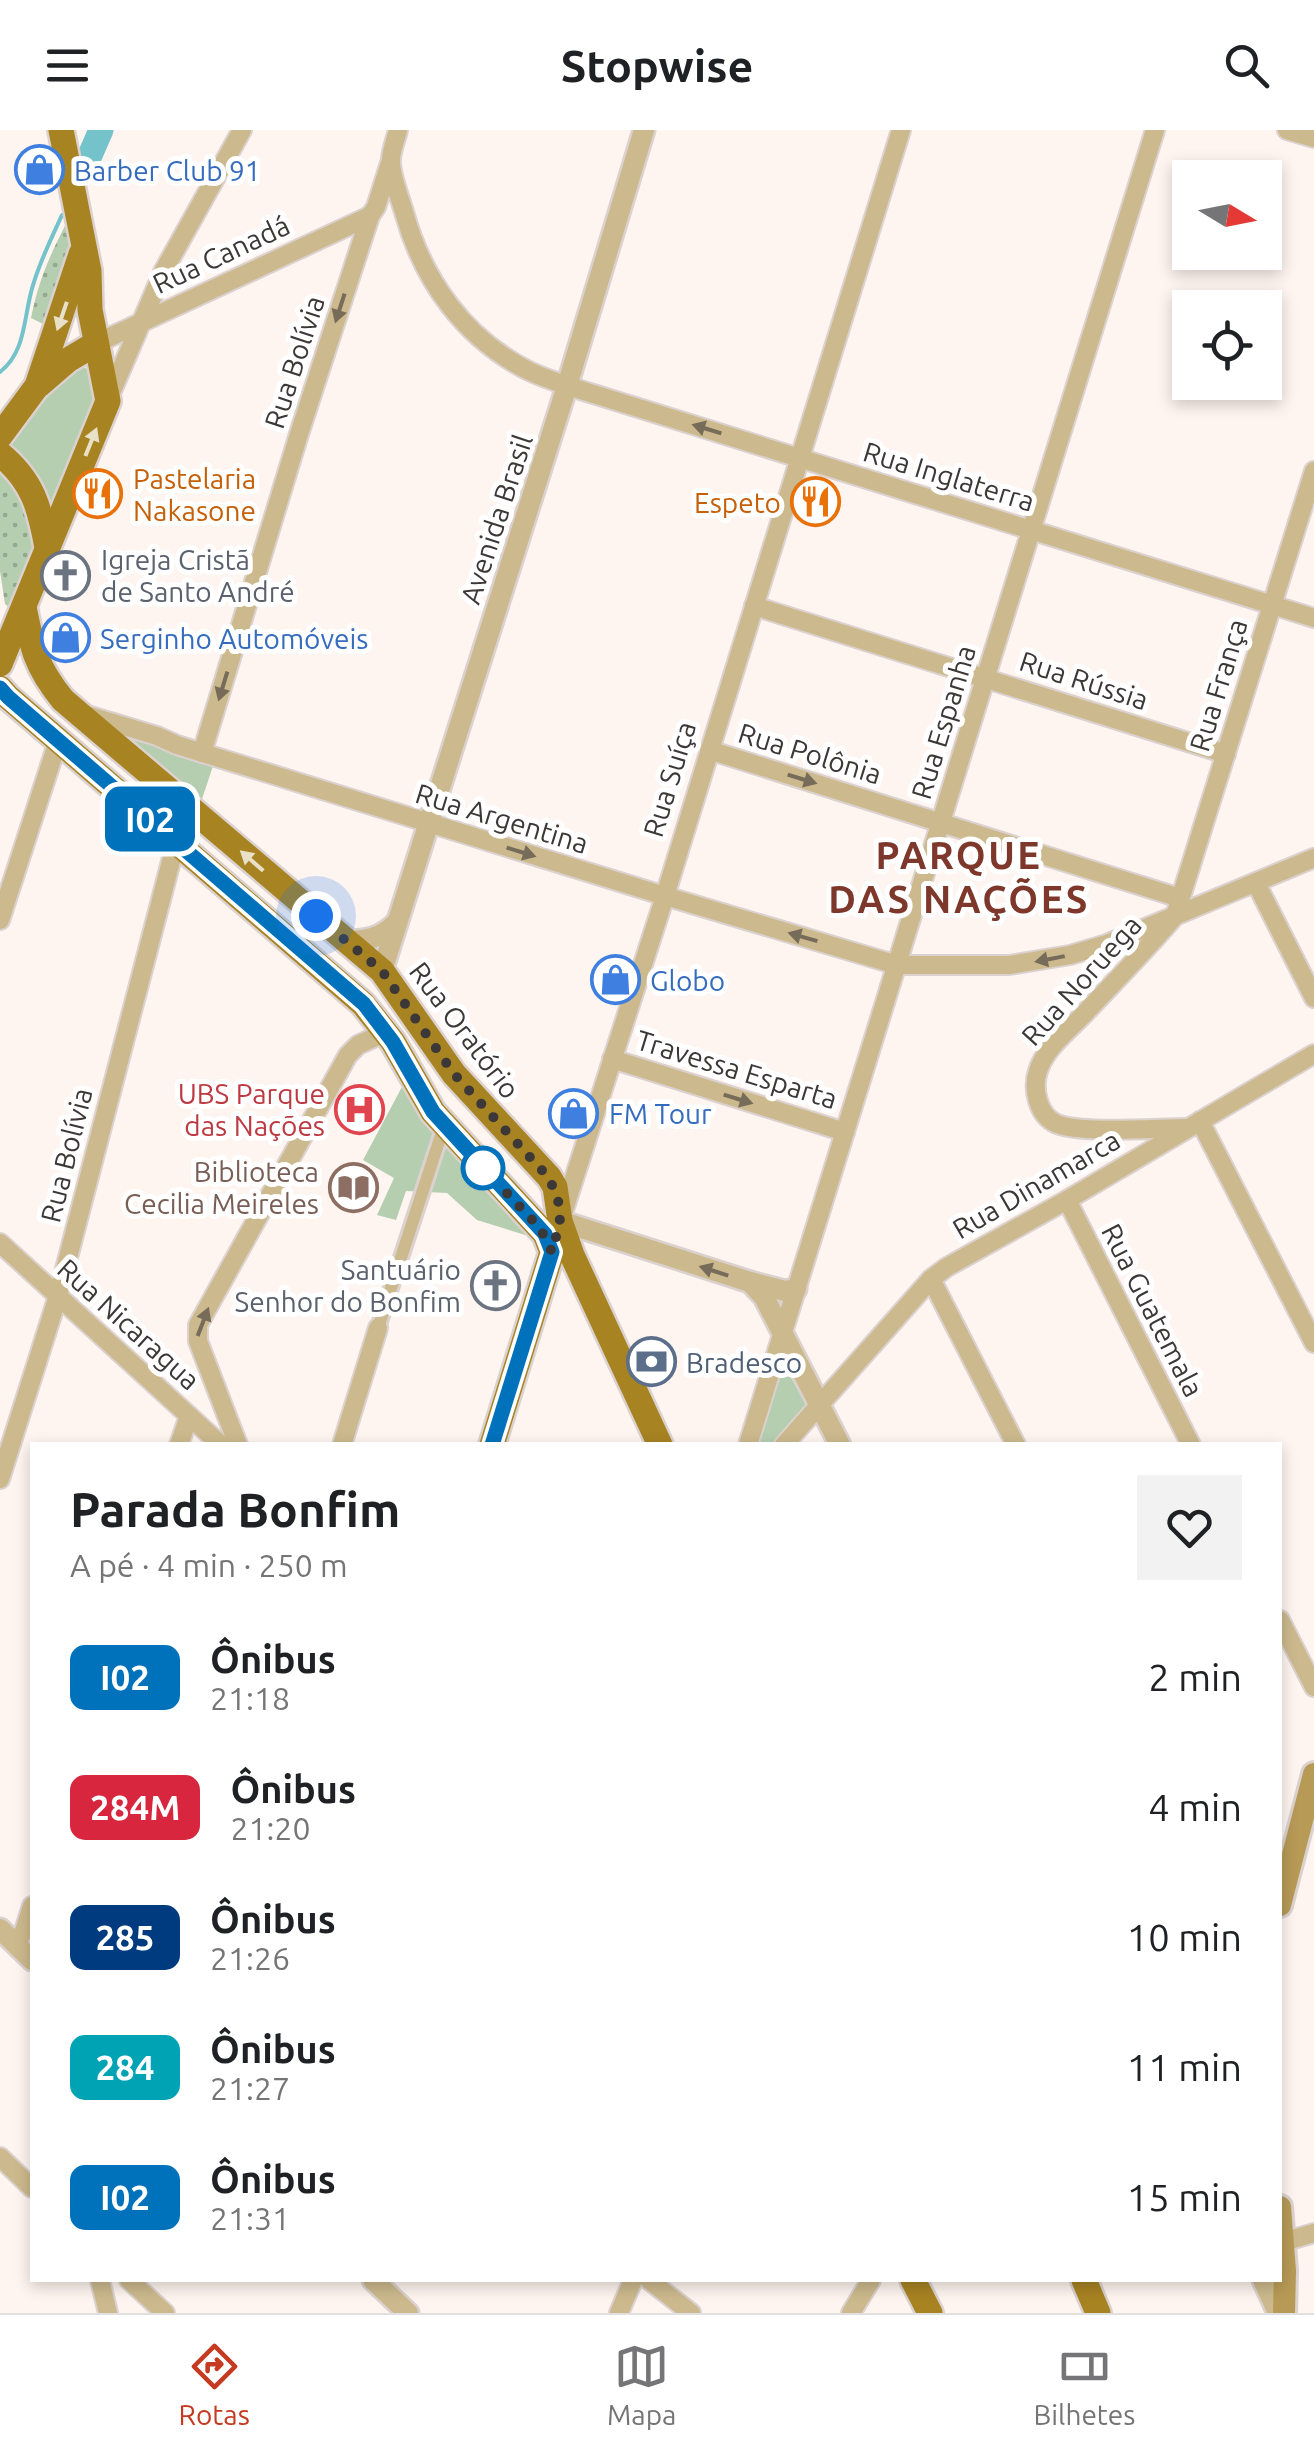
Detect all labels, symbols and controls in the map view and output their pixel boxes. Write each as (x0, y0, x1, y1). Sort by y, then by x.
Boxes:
icon: menu (40, 38, 95, 93)
icon: search (1219, 38, 1274, 93)
text: Stopwise (561, 40, 753, 91)
shop icon: Barber Club 91 (13, 144, 65, 196)
place label: Barber Club 91 (74, 155, 261, 186)
north arrow (1172, 160, 1282, 270)
map controls (1172, 160, 1282, 400)
street label: Rua Canadá (148, 209, 294, 299)
button: locate (1172, 290, 1282, 400)
street label: Rua Bolívia (258, 292, 330, 432)
one-way arrow (332, 294, 347, 324)
one-way arrow (54, 302, 69, 332)
one-way arrow (692, 421, 722, 436)
one-way arrow (83, 427, 99, 457)
street label: Avenida Brasil (454, 431, 538, 607)
street label: Rua Inglaterra (860, 435, 1038, 517)
place label: Pastelaria Nakasone (133, 463, 256, 526)
restaurant icon: Pastelaria Nakasone (72, 468, 124, 520)
restaurant icon: Espeto (790, 476, 842, 528)
place label: Espeto (694, 487, 781, 518)
place label: Igreja Cristã de Santo André (101, 544, 295, 607)
church icon: Igreja Cristã de Santo André (40, 549, 92, 601)
shop icon: Serginho Automóveis (39, 612, 91, 664)
street label: Rua França (1183, 615, 1253, 755)
place label: Serginho Automóveis (100, 623, 368, 654)
street label: Rua Espanha (905, 641, 981, 803)
street label: Rua Rússia (1016, 645, 1152, 715)
one-way arrow (215, 671, 230, 701)
street label: Rua Polônia (735, 717, 885, 789)
street label: Rua Suíça (637, 718, 701, 840)
one-way arrow (788, 772, 818, 787)
street label: Rua Argentina (412, 777, 592, 859)
line badge: I02 (92, 786, 208, 852)
text: I02 (125, 799, 175, 839)
district label: PARQUE DAS NAÇÕES (828, 834, 1090, 922)
one-way arrow (507, 845, 537, 860)
one-way arrow (240, 851, 265, 873)
your location (291, 891, 341, 941)
street label: Rua Noruega (1015, 909, 1147, 1051)
one-way arrow (787, 929, 818, 944)
one-way arrow (1034, 951, 1065, 967)
shop icon: Globo (589, 954, 641, 1006)
street label: Rua Oratório (404, 956, 526, 1104)
place label: Globo (650, 965, 725, 996)
street label: Travessa Esparta (633, 1024, 841, 1114)
place label: UBS Parque das Nações (178, 1078, 325, 1141)
hospital icon: UBS Parque das Nações (334, 1083, 386, 1135)
street label: Rua Bolívia (34, 1085, 98, 1225)
shop icon: FM Tour (548, 1087, 600, 1139)
one-way arrow (724, 1092, 754, 1107)
place label: FM Tour (609, 1098, 712, 1129)
street label: Rua Dinamarca (947, 1124, 1125, 1244)
unlabelled marker (462, 1147, 504, 1189)
place label: Biblioteca Cecilia Meireles (124, 1156, 319, 1219)
library icon: Biblioteca Cecilia Meireles (328, 1161, 380, 1213)
street label: Rua Guatemala (1096, 1218, 1210, 1402)
street label: Rua Nicaragua (52, 1252, 206, 1396)
place label: Santuário Senhor do Bonfim (235, 1254, 461, 1317)
church icon: Santuário Senhor do Bonfim (470, 1259, 522, 1311)
one-way arrow (699, 1263, 729, 1278)
one-way arrow (196, 1306, 211, 1336)
bank icon: Bradesco (625, 1336, 677, 1388)
place label: Bradesco (686, 1347, 802, 1378)
button: heart (1137, 1475, 1242, 1580)
text: Parada Bonfim (70, 1482, 400, 1536)
text: A pé · 4 min · 250 m (70, 1547, 348, 1583)
text: Ônibus (210, 1638, 336, 1680)
text: 2 min (1148, 1656, 1242, 1698)
text: I02 (100, 1657, 150, 1697)
text: 21:18 (210, 1680, 290, 1716)
text: Ônibus (230, 1768, 356, 1810)
text: 4 min (1148, 1786, 1242, 1828)
text: 284M (90, 1787, 180, 1827)
text: 21:20 (230, 1810, 310, 1846)
text: Ônibus (210, 1898, 336, 1940)
text: 10 min (1127, 1916, 1242, 1958)
text: 285 (95, 1917, 155, 1957)
text: 21:26 (210, 1940, 290, 1976)
text: Ônibus (210, 2028, 336, 2070)
text: 11 min (1127, 2046, 1242, 2088)
text: 284 (95, 2047, 155, 2087)
text: 21:27 (210, 2070, 290, 2106)
text: Ônibus (210, 2158, 336, 2200)
text: 15 min (1127, 2176, 1242, 2218)
text: I02 (100, 2177, 150, 2217)
text: 21:31 (210, 2200, 290, 2236)
tab: Rotas (179, 2339, 250, 2430)
tab: Mapa (607, 2339, 676, 2430)
tab: Bilhetes (1034, 2339, 1135, 2430)

